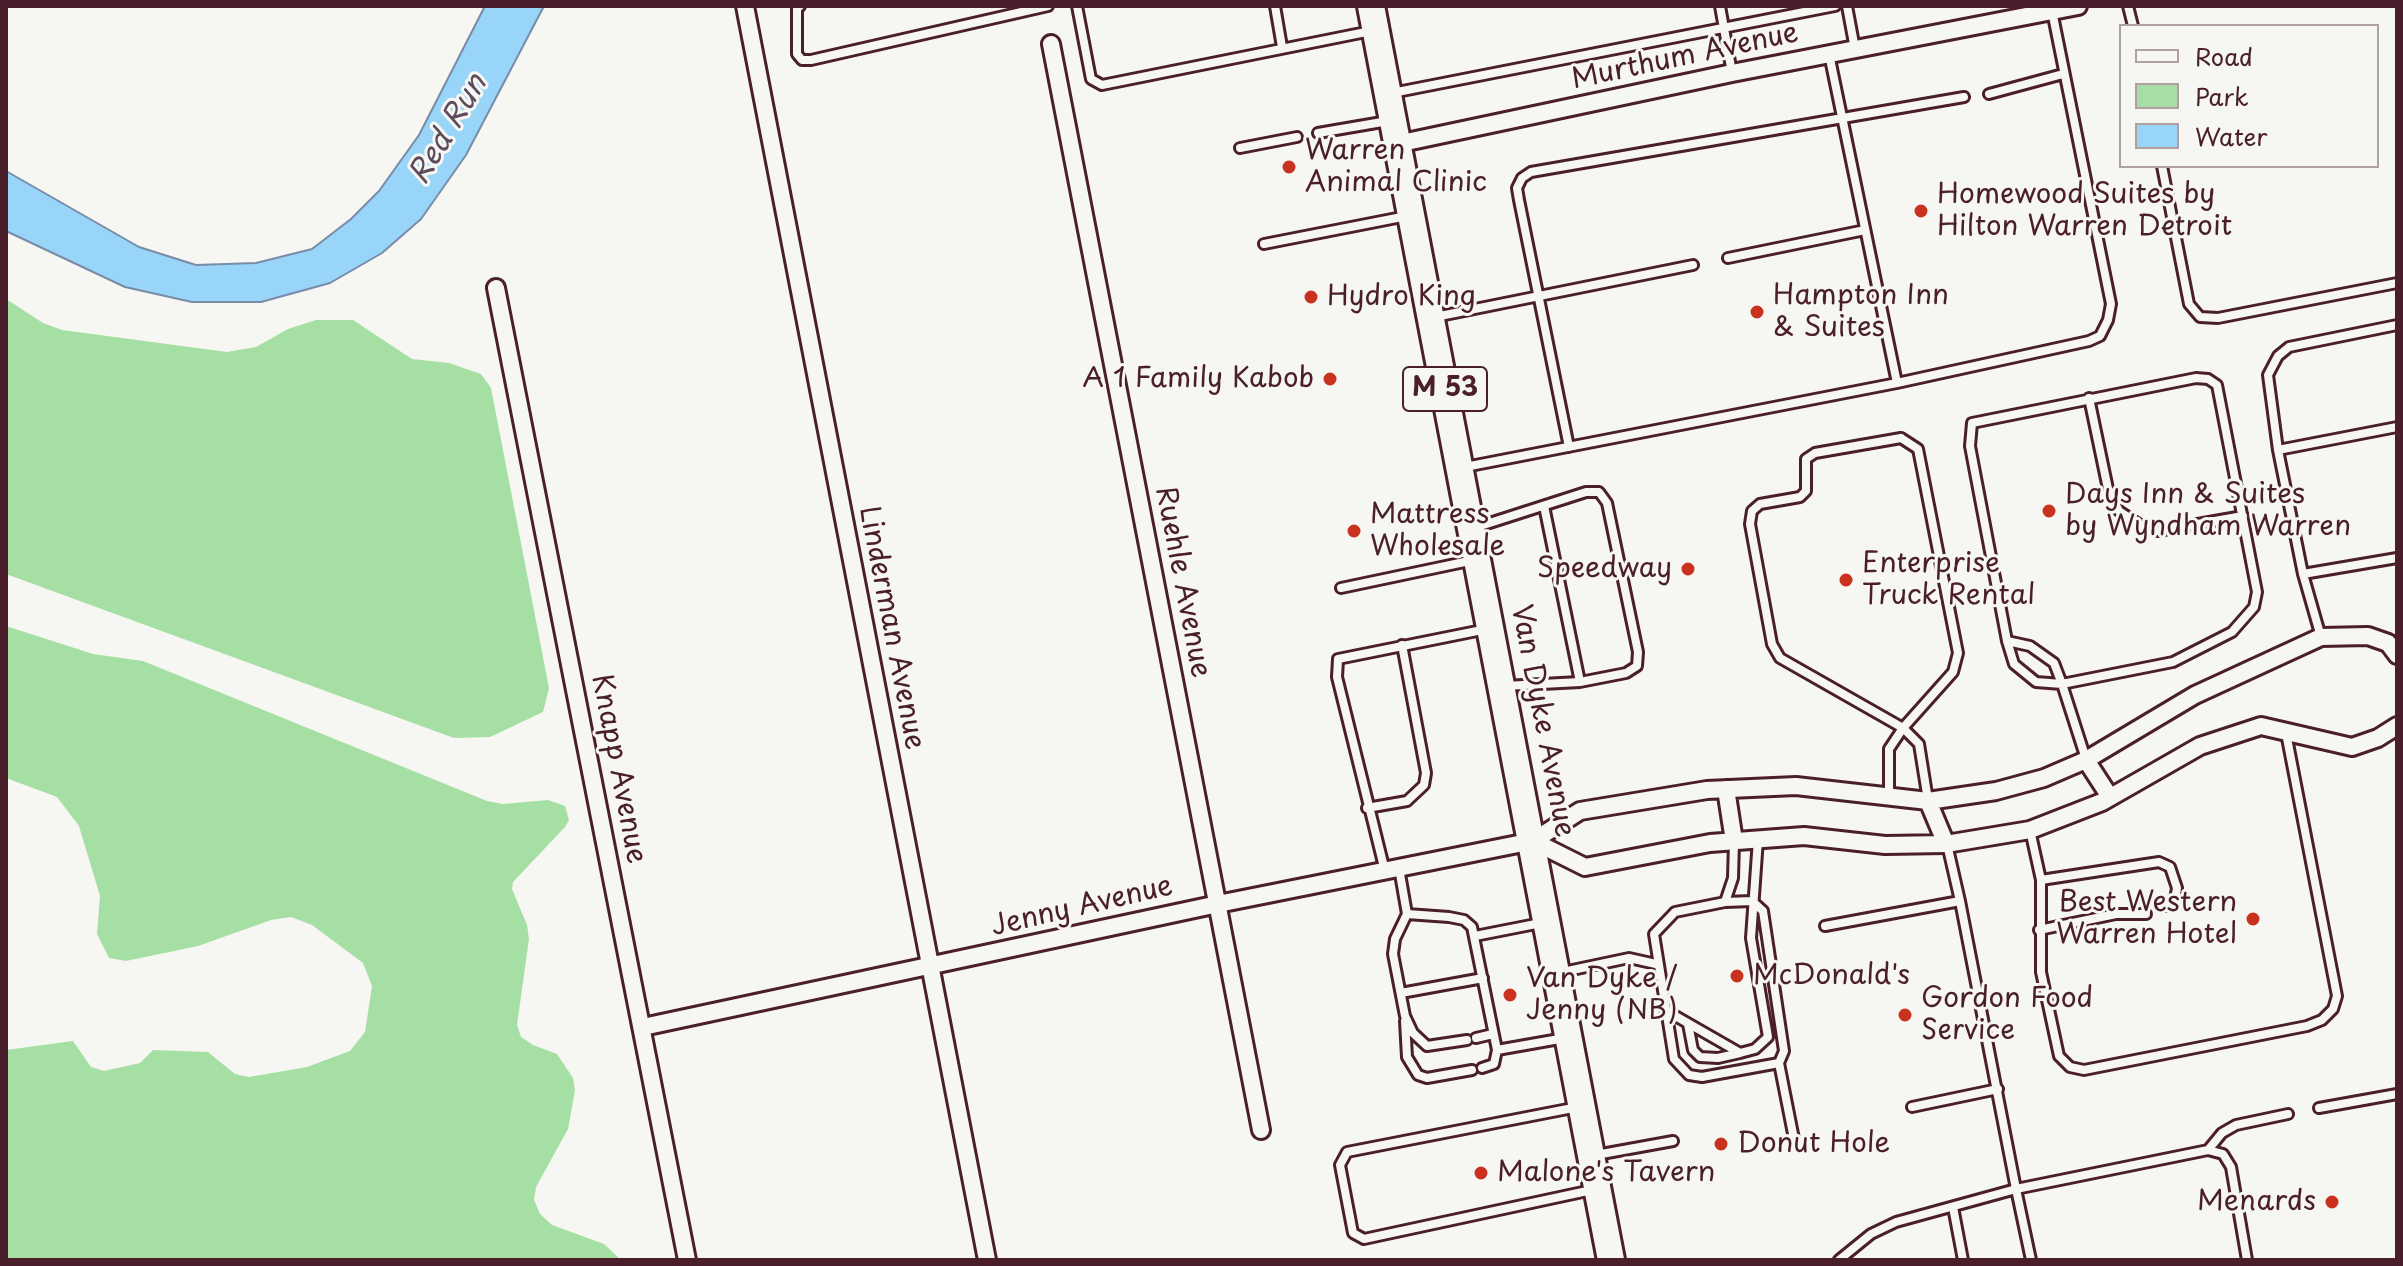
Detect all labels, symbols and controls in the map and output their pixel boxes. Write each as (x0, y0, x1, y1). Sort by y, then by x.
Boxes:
street label: Murthum Avenue (1569, 17, 1801, 97)
legend (2119, 24, 2379, 168)
text: Road (2195, 38, 2253, 74)
water label: Red Run (402, 69, 496, 191)
text: Park (2195, 78, 2249, 114)
text: Water (2195, 118, 2267, 154)
place label: Warren Animal Clinic (1305, 134, 1487, 200)
marker: Warren Animal Clinic (1280, 158, 1298, 176)
place label: Homewood Suites by Hilton Warren Detroit (1937, 178, 2232, 244)
marker: Homewood Suites by Hilton Warren Detroit (1912, 202, 1930, 220)
place label: Hampton Inn & Suites (1773, 279, 1949, 345)
place label: Hydro King (1327, 280, 1476, 314)
marker: Hydro King (1302, 288, 1320, 306)
marker: Hampton Inn & Suites (1748, 303, 1766, 321)
place label: A 1 Family Kabob (1083, 362, 1314, 396)
road number: M 53 (1403, 367, 1487, 411)
marker: A 1 Family Kabob (1321, 370, 1339, 388)
place label: Days Inn & Suites by Wyndham Warren (2065, 478, 2351, 544)
street label: Ruehle Avenue (1147, 483, 1217, 681)
place label: Mattress Wholesale (1370, 498, 1505, 564)
marker: Days Inn & Suites by Wyndham Warren (2040, 502, 2058, 520)
street label: Linderman Avenue (851, 504, 931, 752)
marker: Mattress Wholesale (1345, 522, 1363, 540)
place label: Enterprise Truck Rental (1862, 547, 2035, 613)
place label: Speedway (1537, 552, 1672, 586)
marker: Speedway (1679, 560, 1697, 578)
marker: Enterprise Truck Rental (1837, 571, 1855, 589)
street label: Van Dyke Avenue (1503, 602, 1581, 840)
street label: Knapp Avenue (583, 672, 653, 866)
street label: Jenny Avenue (988, 870, 1176, 944)
place label: Best Western Warren Hotel (2056, 886, 2237, 952)
marker: Best Western Warren Hotel (2244, 910, 2262, 928)
place label: McDonald's (1753, 959, 1910, 993)
place label: Van Dyke / Jenny (NB) (1526, 962, 1678, 1028)
marker: McDonald's (1728, 967, 1746, 985)
place label: Gordon Food Service (1921, 982, 2093, 1048)
marker: Van Dyke / Jenny (NB) (1501, 986, 1519, 1004)
marker: Gordon Food Service (1896, 1006, 1914, 1024)
place label: Donut Hole (1737, 1127, 1890, 1161)
marker: Donut Hole (1712, 1135, 1730, 1153)
place label: Malone's Tavern (1497, 1156, 1715, 1190)
marker: Malone's Tavern (1472, 1164, 1490, 1182)
place label: Menards (2197, 1185, 2316, 1219)
marker: Menards (2323, 1193, 2341, 1211)

